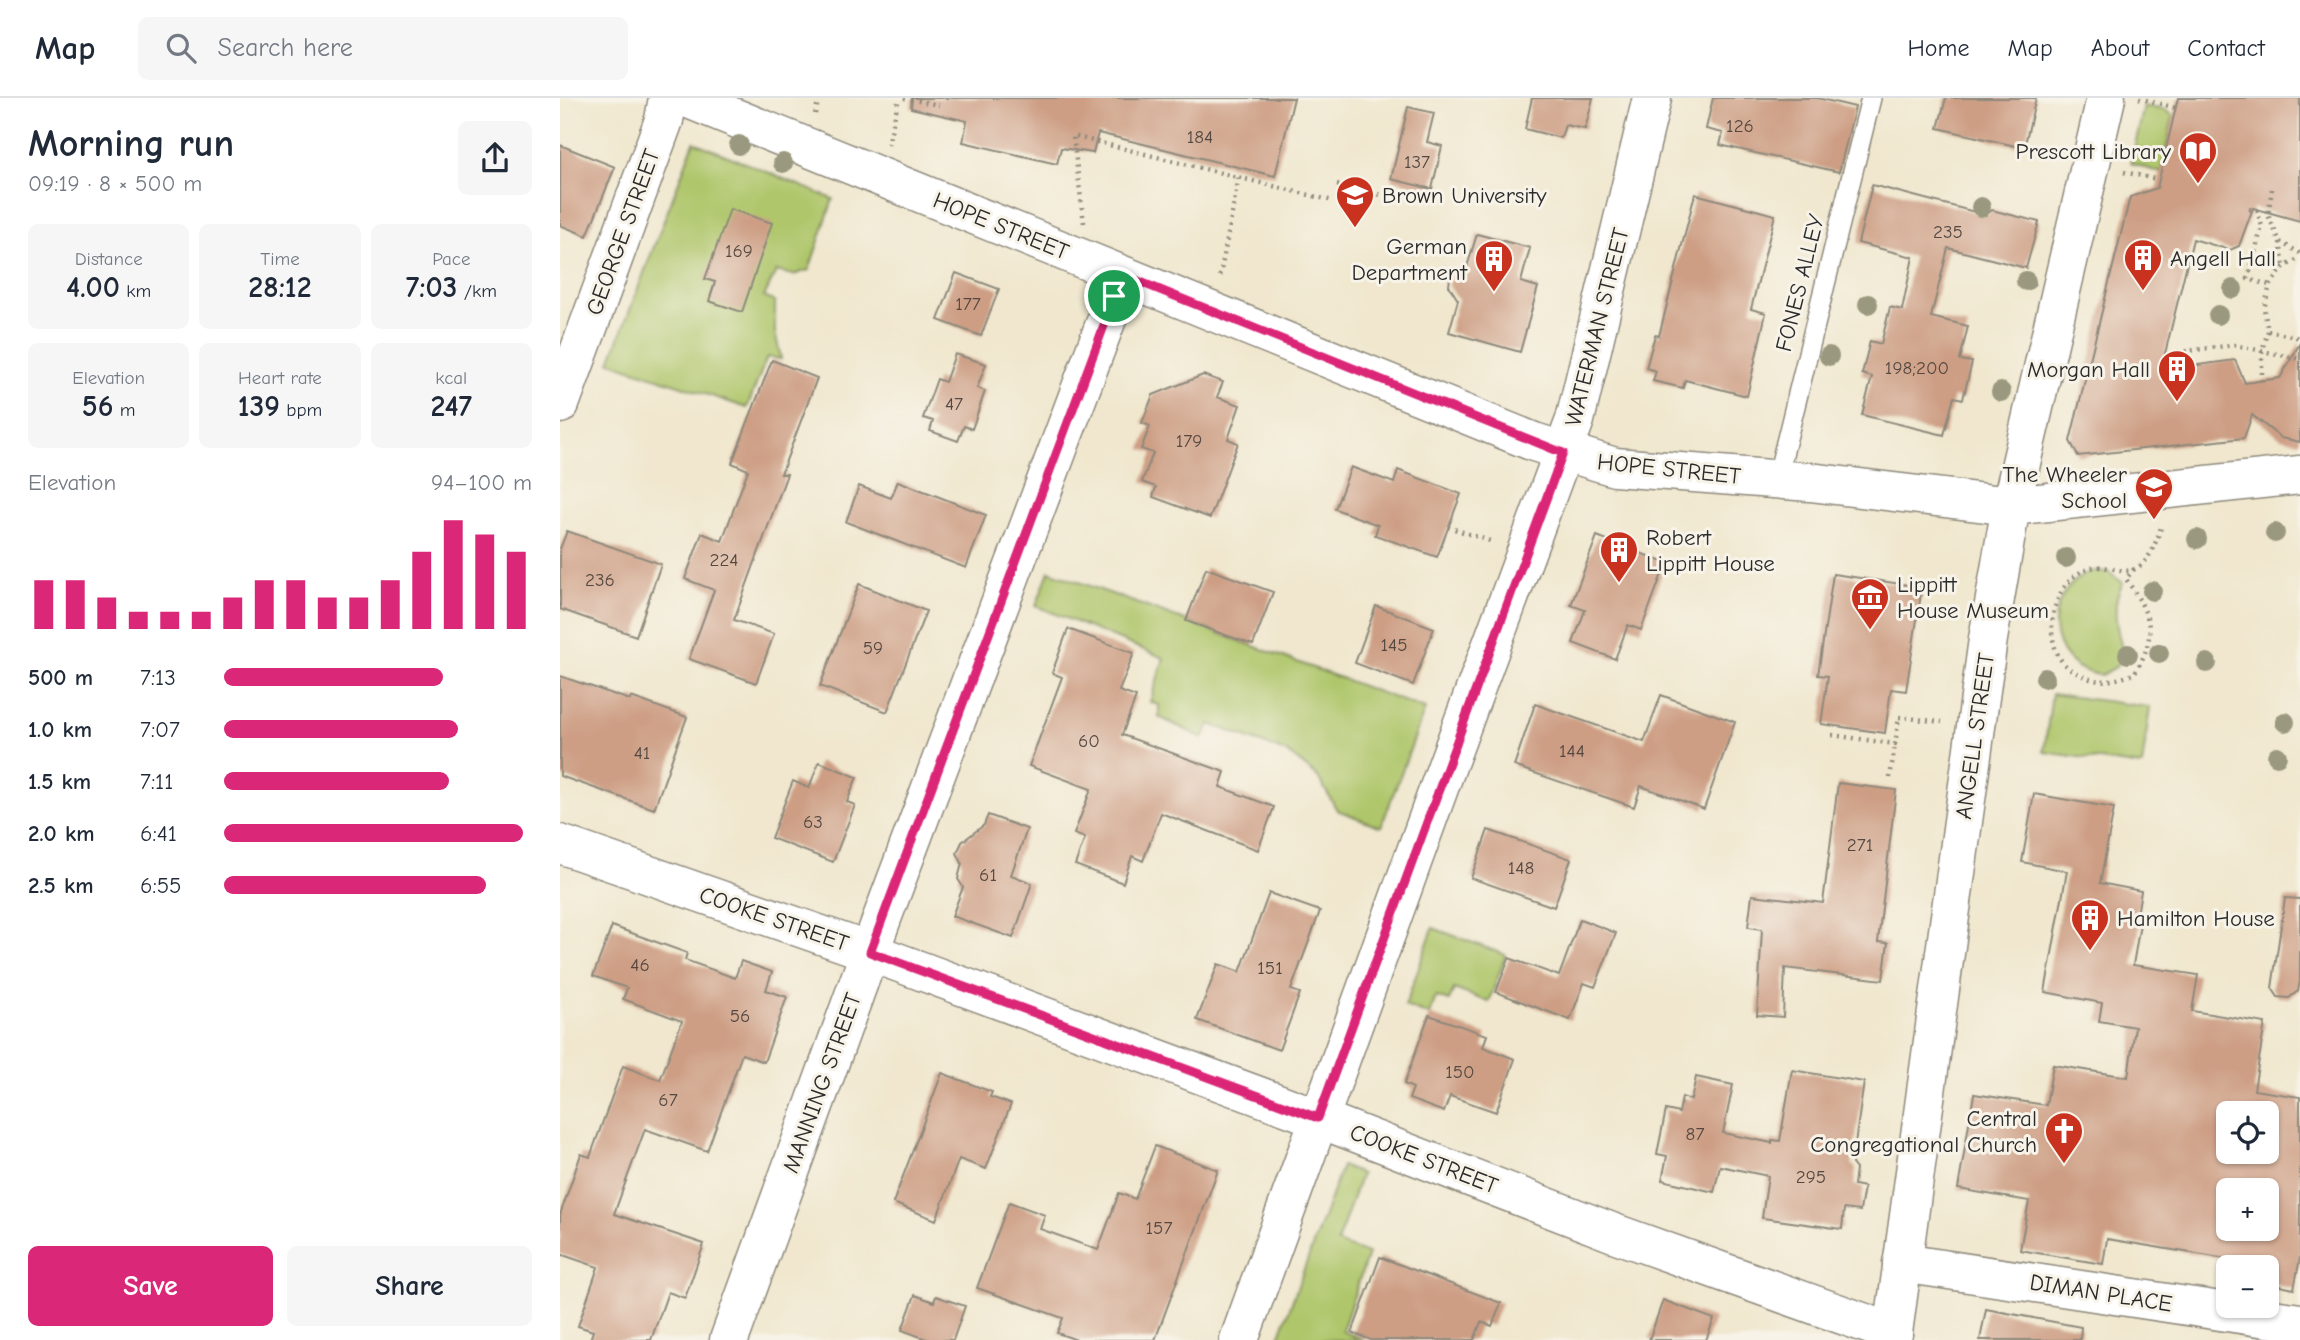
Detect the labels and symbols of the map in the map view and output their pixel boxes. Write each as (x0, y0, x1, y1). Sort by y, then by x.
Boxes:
house number: 126 (1726, 115, 1754, 137)
house number: 184 (1187, 126, 1213, 148)
library icon: Prescott Library (2177, 130, 2219, 185)
place label: Prescott Library (2016, 138, 2172, 165)
street label: GEORGE STREET (580, 145, 666, 319)
house number: 137 (1404, 151, 1430, 173)
school or university icon: Brown University (1334, 174, 1376, 229)
place label: Brown University (1382, 182, 1547, 209)
street label: HOPE STREET (929, 187, 1073, 265)
street label: FONES ALLEY (1770, 211, 1830, 355)
house number: 235 (1933, 221, 1963, 243)
street label: WATERMAN STREET (1559, 225, 1635, 429)
place label: German Department (1351, 233, 1468, 286)
building icon: Angell Hall (2122, 237, 2164, 292)
building icon: German Department (1473, 238, 1515, 293)
house number: 169 (725, 240, 753, 262)
place label: Angell Hall (2170, 245, 2276, 272)
pin (1084, 266, 1144, 326)
house number: 177 (955, 293, 981, 315)
building icon: Morgan Hall (2156, 348, 2198, 403)
place label: Morgan Hall (2027, 356, 2150, 383)
house number: 198;200 (1885, 357, 1949, 379)
house number: 47 (945, 393, 963, 415)
house number: 179 (1176, 430, 1202, 452)
street label: HOPE STREET (1596, 448, 1742, 490)
place label: The Wheeler School (2002, 461, 2128, 514)
school or university icon: The Wheeler School (2133, 466, 2175, 521)
place label: Robert Lippitt House (1646, 524, 1775, 577)
building icon: Robert Lippitt House (1598, 529, 1640, 584)
house number: 224 (710, 549, 738, 571)
house number: 236 (585, 569, 615, 591)
place label: Lippitt House Museum (1897, 571, 2049, 624)
museum icon: Lippitt House Museum (1849, 576, 1891, 631)
house number: 145 (1381, 634, 1407, 656)
house number: 59 (863, 637, 883, 659)
street label: ANGELL STREET (1950, 651, 2000, 821)
house number: 60 (1078, 730, 1100, 752)
house number: 144 (1559, 740, 1585, 762)
house number: 41 (634, 742, 650, 764)
house number: 63 (803, 811, 823, 833)
house number: 271 (1847, 834, 1873, 856)
house number: 148 (1508, 857, 1534, 879)
house number: 61 (979, 864, 997, 886)
street label: COOKE STREET (696, 881, 852, 957)
building icon: Hamilton House (2069, 897, 2111, 952)
place label: Hamilton House (2117, 905, 2275, 932)
house number: 46 (630, 954, 650, 976)
house number: 151 (1257, 957, 1283, 979)
street label: MANNING STREET (777, 989, 867, 1177)
house number: 56 (730, 1005, 750, 1027)
house number: 150 (1445, 1061, 1475, 1083)
house number: 67 (658, 1089, 678, 1111)
place label: Central Congregational Church (1810, 1105, 2037, 1158)
church icon: Central Congregational Church (2043, 1110, 2085, 1165)
street label: COOKE STREET (1346, 1118, 1502, 1200)
house number: 87 (1686, 1123, 1704, 1145)
house number: 295 (1796, 1166, 1826, 1188)
house number: 157 (1146, 1217, 1172, 1239)
street label: DIMAN PLACE (2028, 1268, 2174, 1318)

